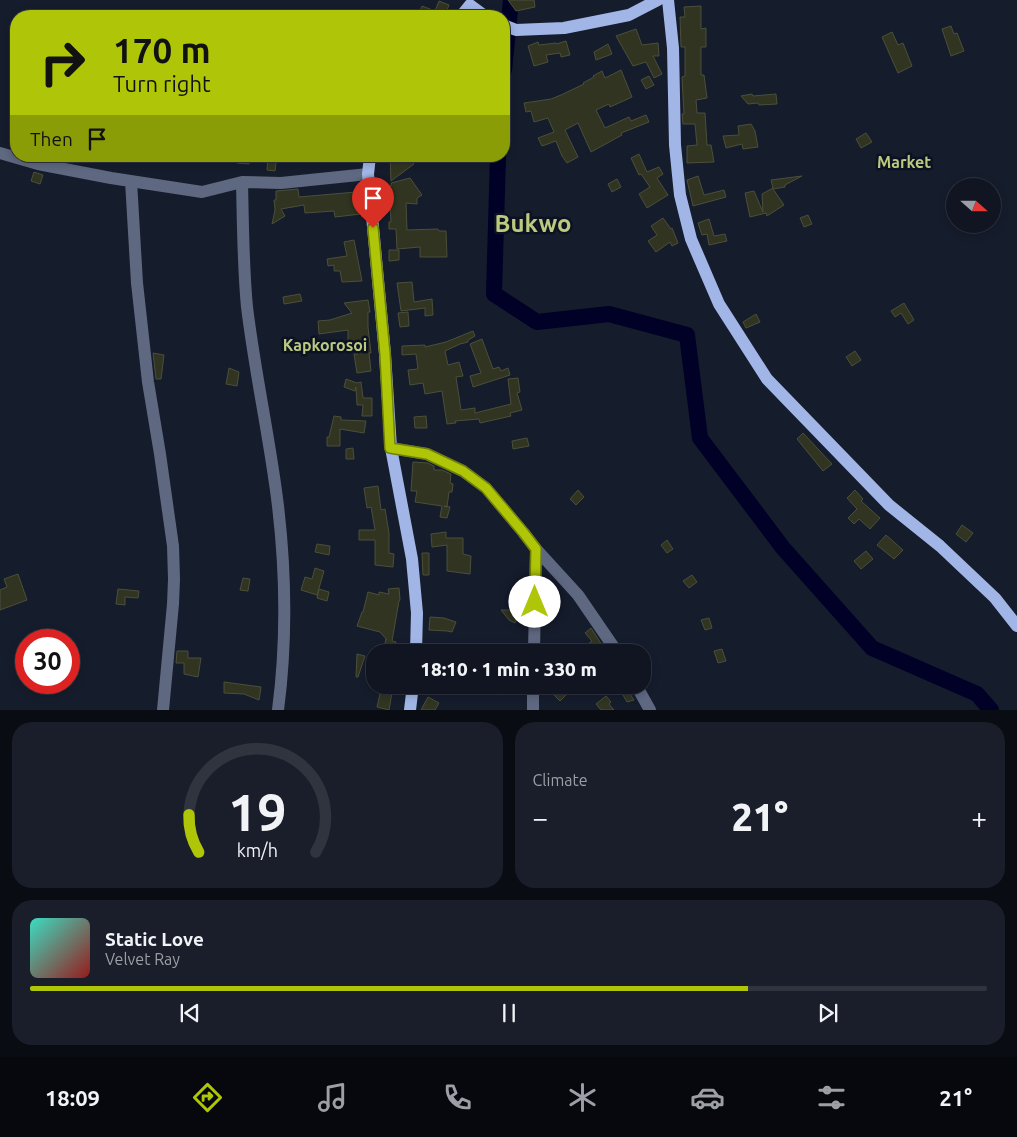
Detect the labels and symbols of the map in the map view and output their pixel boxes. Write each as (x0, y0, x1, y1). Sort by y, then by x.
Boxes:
district label: Market (877, 153, 931, 171)
pin (352, 177, 394, 228)
north arrow (946, 178, 1001, 232)
district label: Bukwo (495, 210, 571, 237)
district label: Kapkorosoi (283, 336, 367, 354)
position arrow (508, 575, 560, 627)
speed limit sign: 30 (15, 629, 80, 694)

